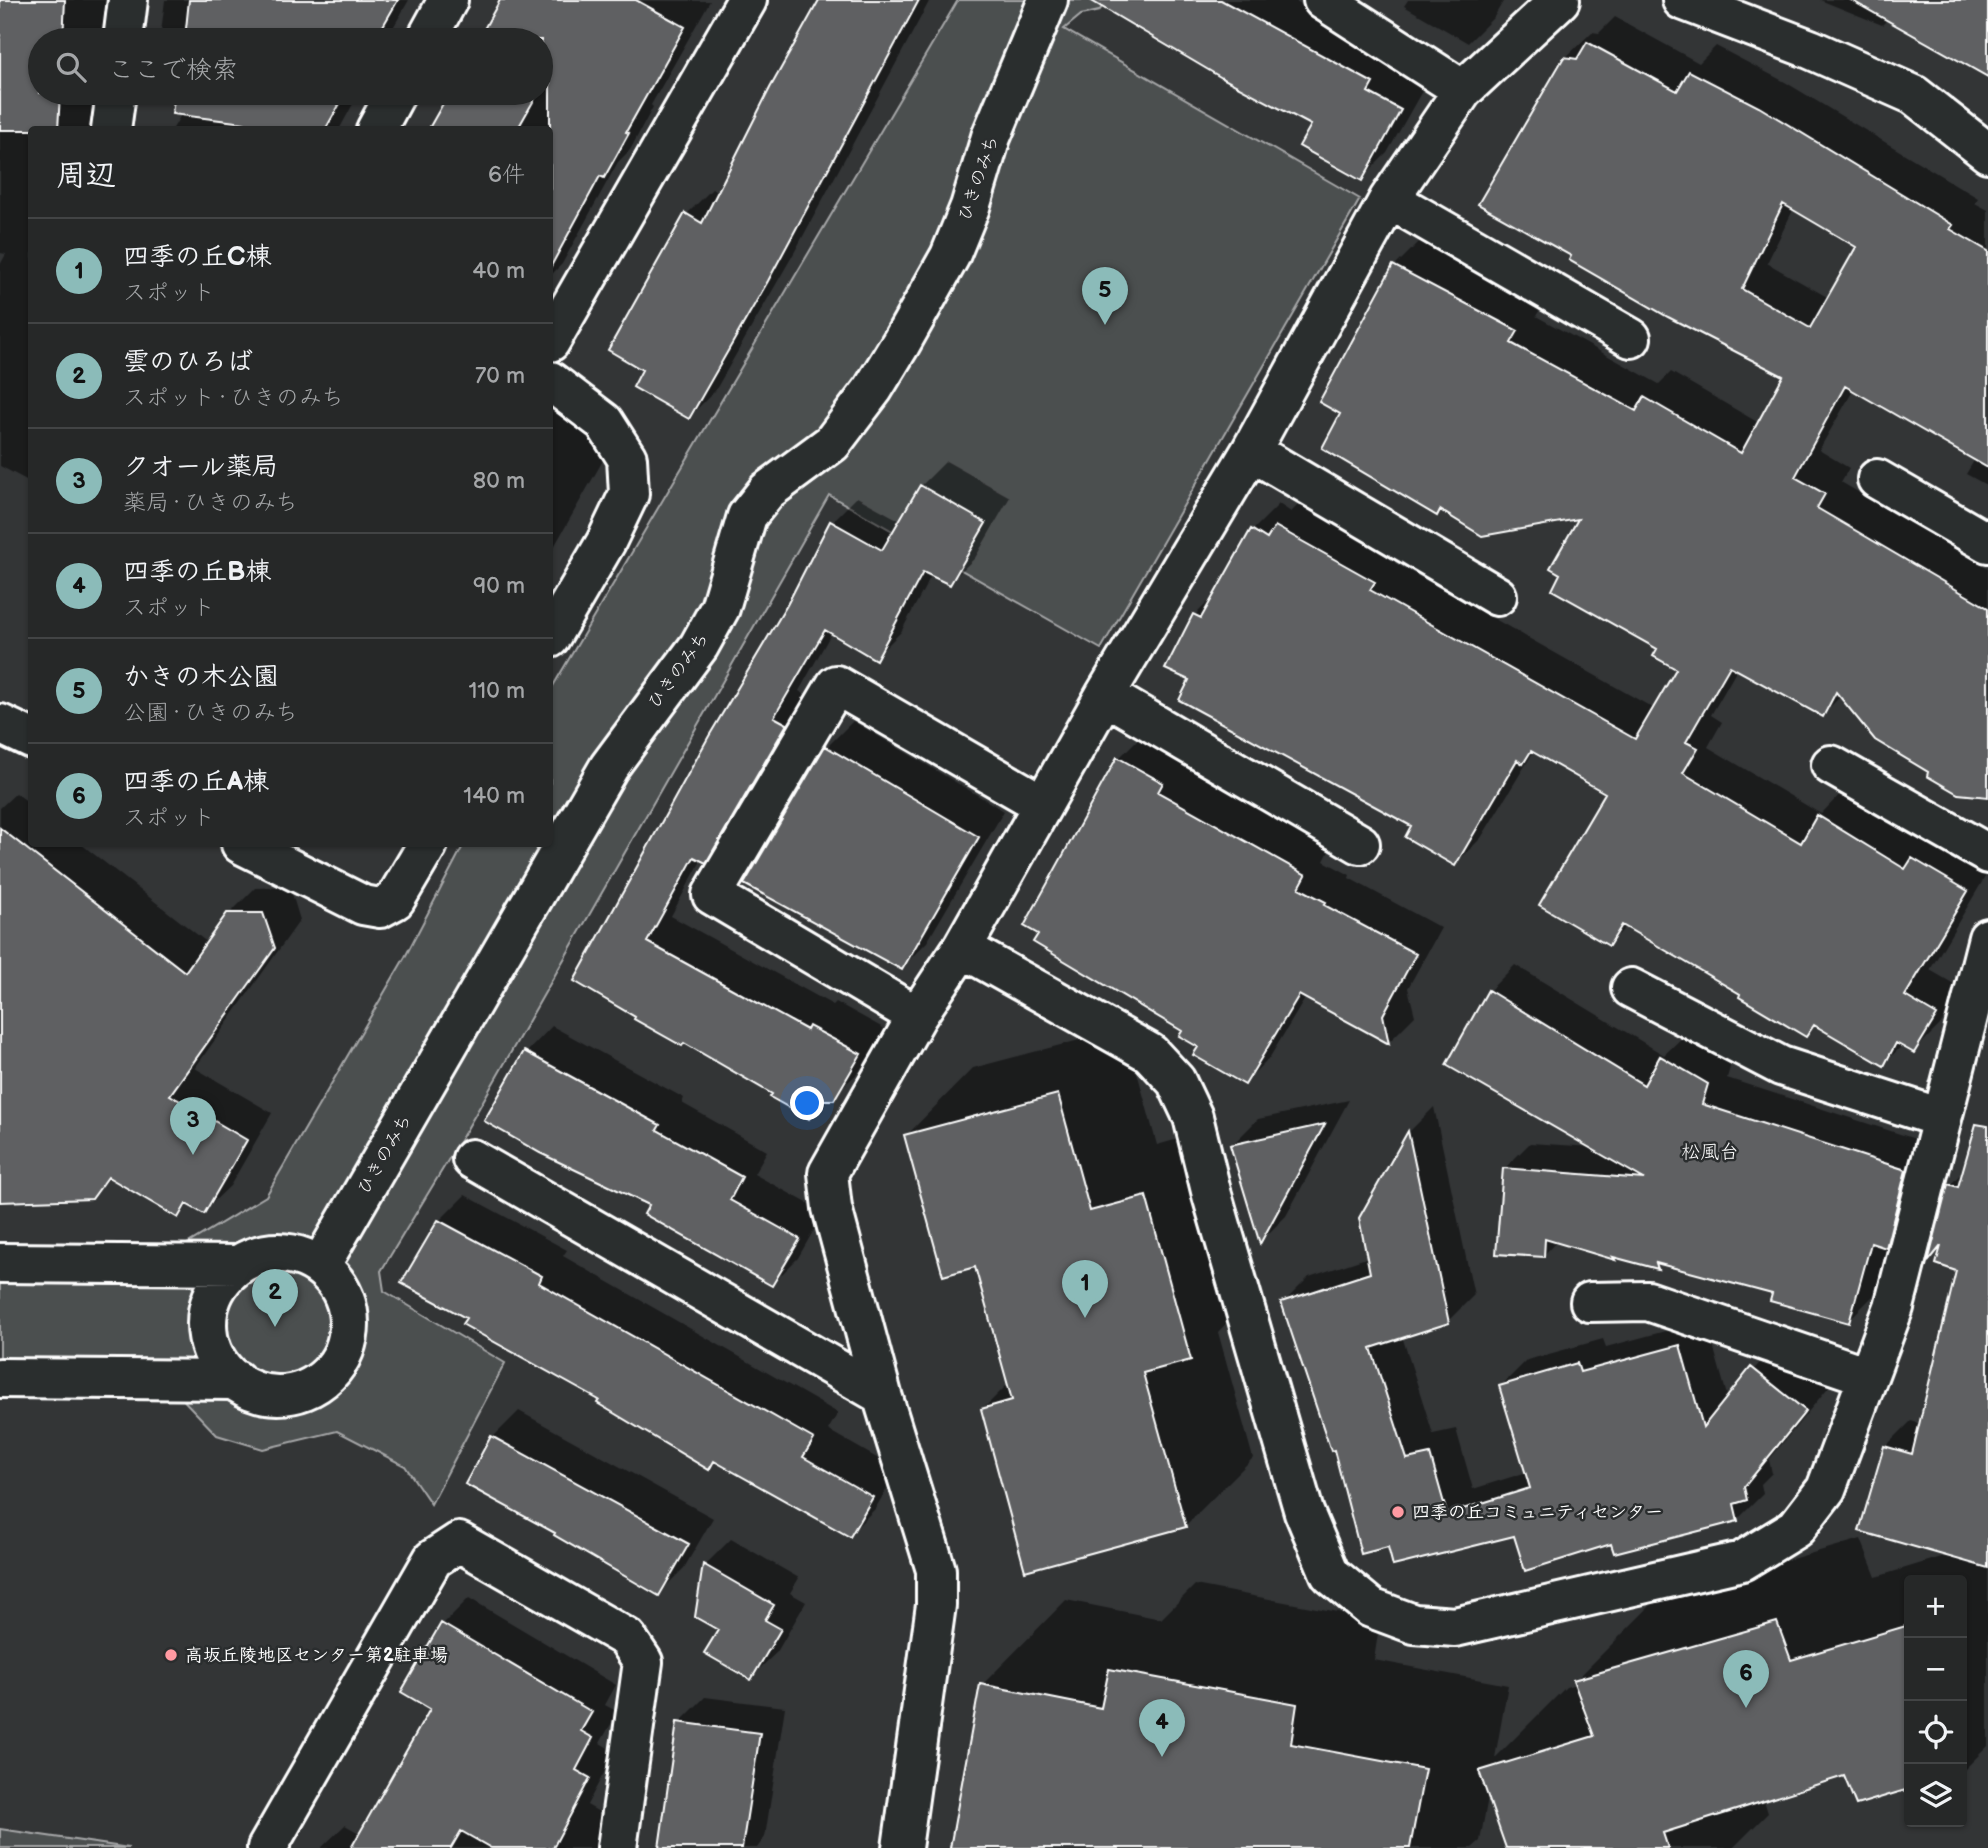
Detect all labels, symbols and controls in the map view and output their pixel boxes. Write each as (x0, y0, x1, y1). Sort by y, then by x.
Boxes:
search box (28, 28, 553, 105)
icon: search (52, 48, 90, 86)
text: ここで検索 (108, 55, 238, 86)
street label: ひきのみち (954, 133, 1003, 224)
text: 周辺 (56, 158, 116, 194)
text: 6件 (488, 161, 525, 189)
text: 四季の丘C棟 (123, 242, 271, 273)
text: 1 (74, 257, 84, 285)
text: 40 m (472, 257, 525, 285)
pin: 5 (1082, 267, 1128, 325)
text: スポット (123, 279, 215, 307)
text: 雲のひろば (123, 347, 253, 378)
text: 2 (72, 362, 86, 390)
text: 70 m (475, 362, 525, 390)
text: スポット · ひきのみち (123, 384, 344, 412)
text: クオール薬局 (123, 452, 278, 483)
text: 3 (72, 467, 86, 495)
text: 80 m (473, 467, 525, 495)
text: 薬局 · ひきのみち (123, 489, 298, 517)
text: 四季の丘B棟 (123, 557, 271, 588)
text: 4 (72, 572, 86, 600)
text: 90 m (473, 572, 525, 600)
text: スポット (123, 594, 215, 622)
street label: ひきのみち (644, 628, 713, 713)
text: かきの木公園 (123, 662, 279, 693)
text: 5 (72, 677, 86, 705)
text: 110 m (468, 677, 525, 705)
text: 公園 · ひきのみち (123, 699, 298, 727)
text: 四季の丘A棟 (123, 767, 269, 798)
text: 6 (72, 782, 86, 810)
text: 140 m (463, 782, 525, 810)
text: スポット (123, 804, 215, 832)
your location (790, 1086, 824, 1120)
pin: 3 (170, 1097, 216, 1155)
street label: ひきのみち (353, 1110, 416, 1198)
district label: 松風台 (1681, 1141, 1739, 1164)
pin: 1 (1062, 1260, 1108, 1318)
pin: 2 (252, 1269, 298, 1327)
place label: 四季の丘コミュニティセンター (1412, 1502, 1663, 1523)
marker: 四季の丘コミュニティセンター (1390, 1504, 1406, 1520)
map controls (1904, 1575, 1967, 1827)
button: + (1904, 1575, 1967, 1638)
button: − (1904, 1638, 1967, 1701)
place label: 高坂丘陵地区センター第2駐車場 (185, 1645, 448, 1666)
marker: 高坂丘陵地区センター第2駐車場 (163, 1647, 179, 1663)
pin: 6 (1723, 1650, 1769, 1708)
pin: 4 (1139, 1699, 1185, 1757)
button: locate (1904, 1701, 1967, 1764)
button: layers (1904, 1764, 1967, 1827)

